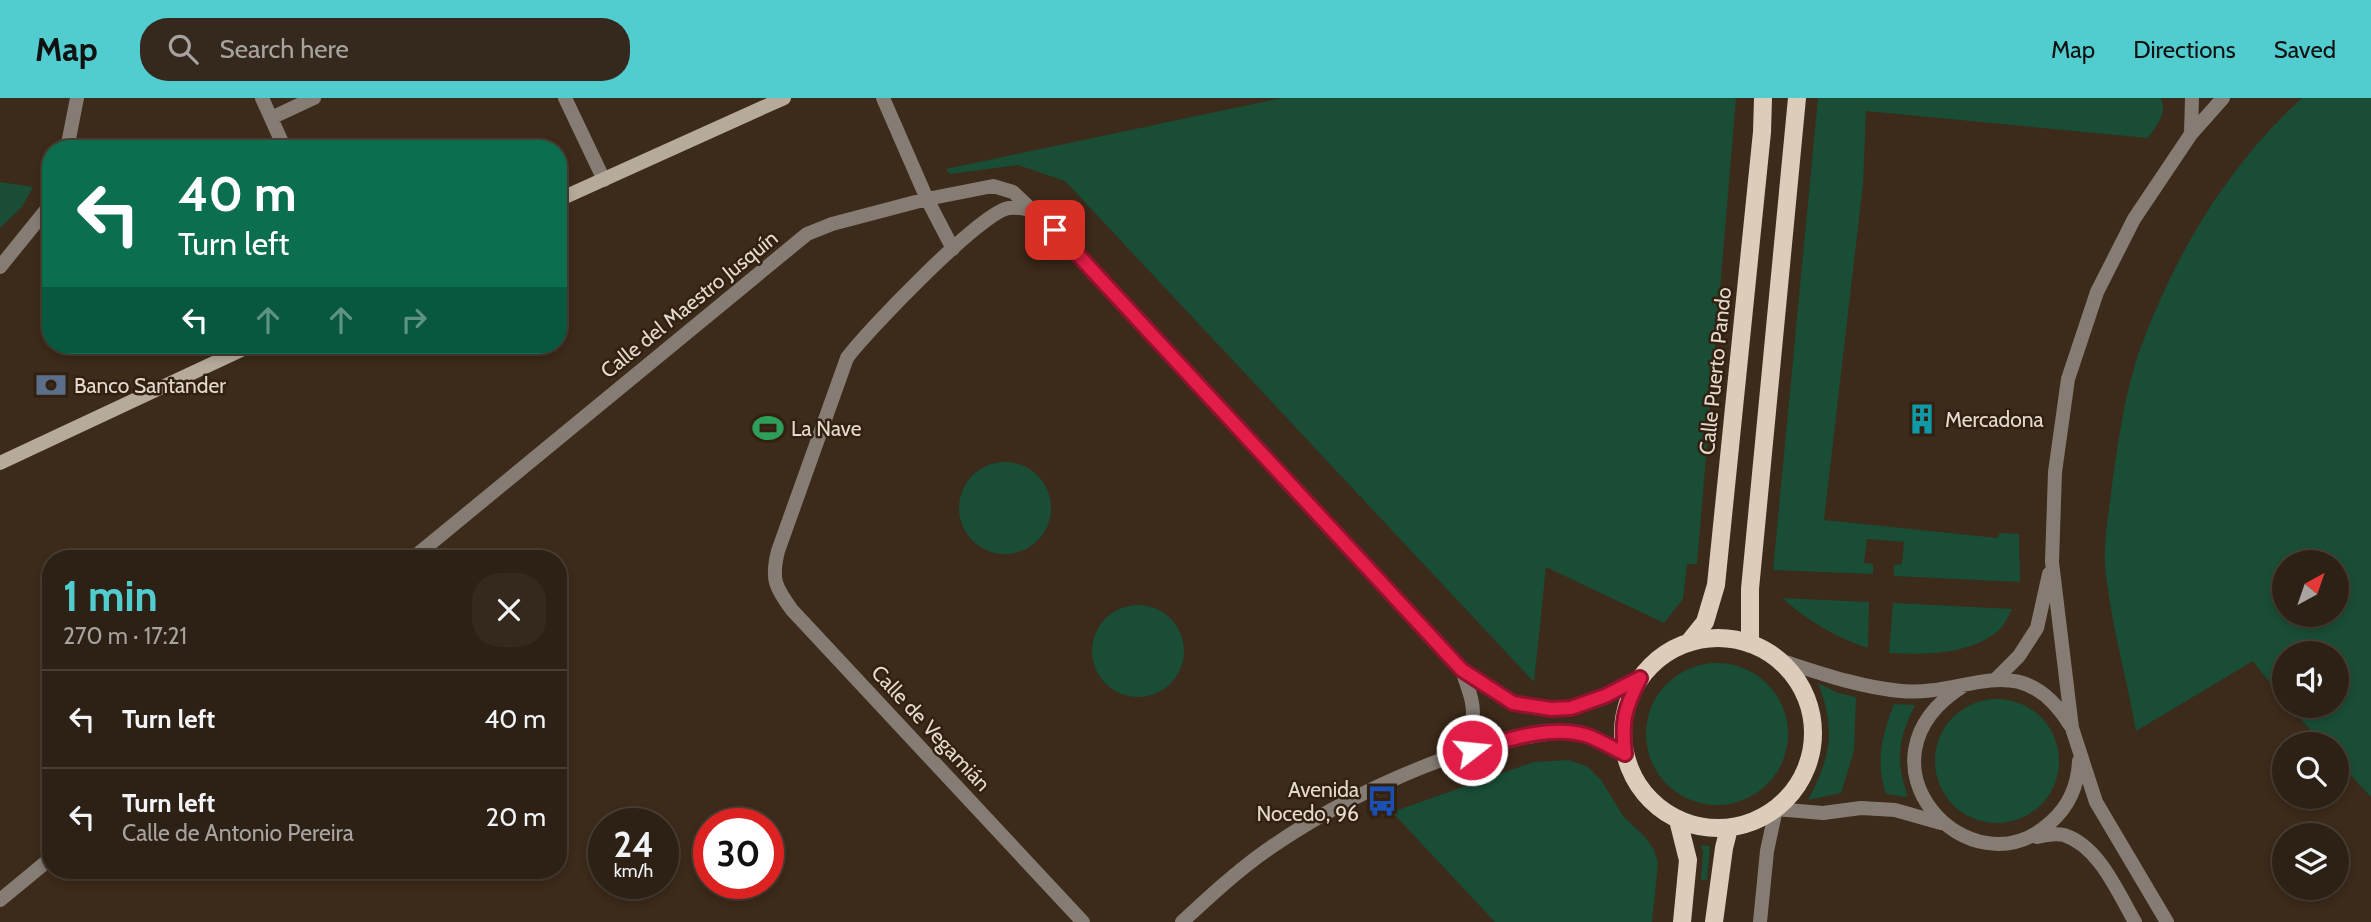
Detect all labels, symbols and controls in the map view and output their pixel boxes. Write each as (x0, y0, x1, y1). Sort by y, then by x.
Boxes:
search box (140, 18, 630, 81)
text: Map (35, 29, 98, 69)
icon: search (164, 30, 202, 68)
text: Search here (220, 33, 349, 65)
text: Map (2051, 35, 2095, 64)
text: Directions (2133, 35, 2236, 64)
text: Saved (2274, 35, 2336, 64)
text: 40 m (178, 164, 297, 223)
icon: left (63, 168, 154, 259)
pin (1025, 200, 1085, 260)
icon: arrive (1036, 211, 1074, 249)
text: Turn left (178, 224, 289, 263)
street label: Calle del Maestro Jusquín (596, 225, 782, 383)
street label: Calle Puerto Pando (1694, 286, 1736, 456)
icon: left (176, 301, 214, 339)
icon: ahead (249, 301, 287, 339)
icon: ahead (322, 301, 360, 339)
icon: right (395, 301, 433, 339)
bank icon: Banco Santander (34, 368, 68, 402)
place label: Banco Santander (74, 373, 226, 398)
building icon: Mercadona (1905, 402, 1939, 436)
place label: Mercadona (1945, 407, 2044, 432)
sports icon: La Nave (751, 411, 785, 445)
place label: La Nave (791, 416, 862, 441)
north arrow (2272, 550, 2348, 626)
map controls (2272, 550, 2349, 900)
text: 1 min (63, 570, 158, 622)
button: close (472, 573, 546, 647)
text: 270 m · 17:21 (63, 622, 187, 650)
button: sound (2272, 641, 2349, 718)
street label: Calle de Vegamián (866, 660, 996, 796)
icon: left (63, 700, 101, 738)
text: Turn left (122, 703, 215, 735)
text: 40 m (484, 703, 546, 735)
position arrow (1435, 713, 1509, 787)
button: search (2272, 732, 2349, 809)
place label: Avenida Nocedo, 96 (1256, 777, 1359, 826)
bus stop icon: Avenida Nocedo, 96 (1365, 784, 1399, 818)
text: Turn left (122, 787, 215, 819)
icon: left (63, 798, 101, 836)
text: 20 m (486, 801, 546, 833)
speed limit sign: 30 (693, 808, 784, 899)
text: Calle de Antonio Pereira (122, 819, 354, 847)
text: 24 (613, 823, 654, 866)
button: layers (2272, 823, 2349, 900)
text: km/h (614, 860, 653, 882)

